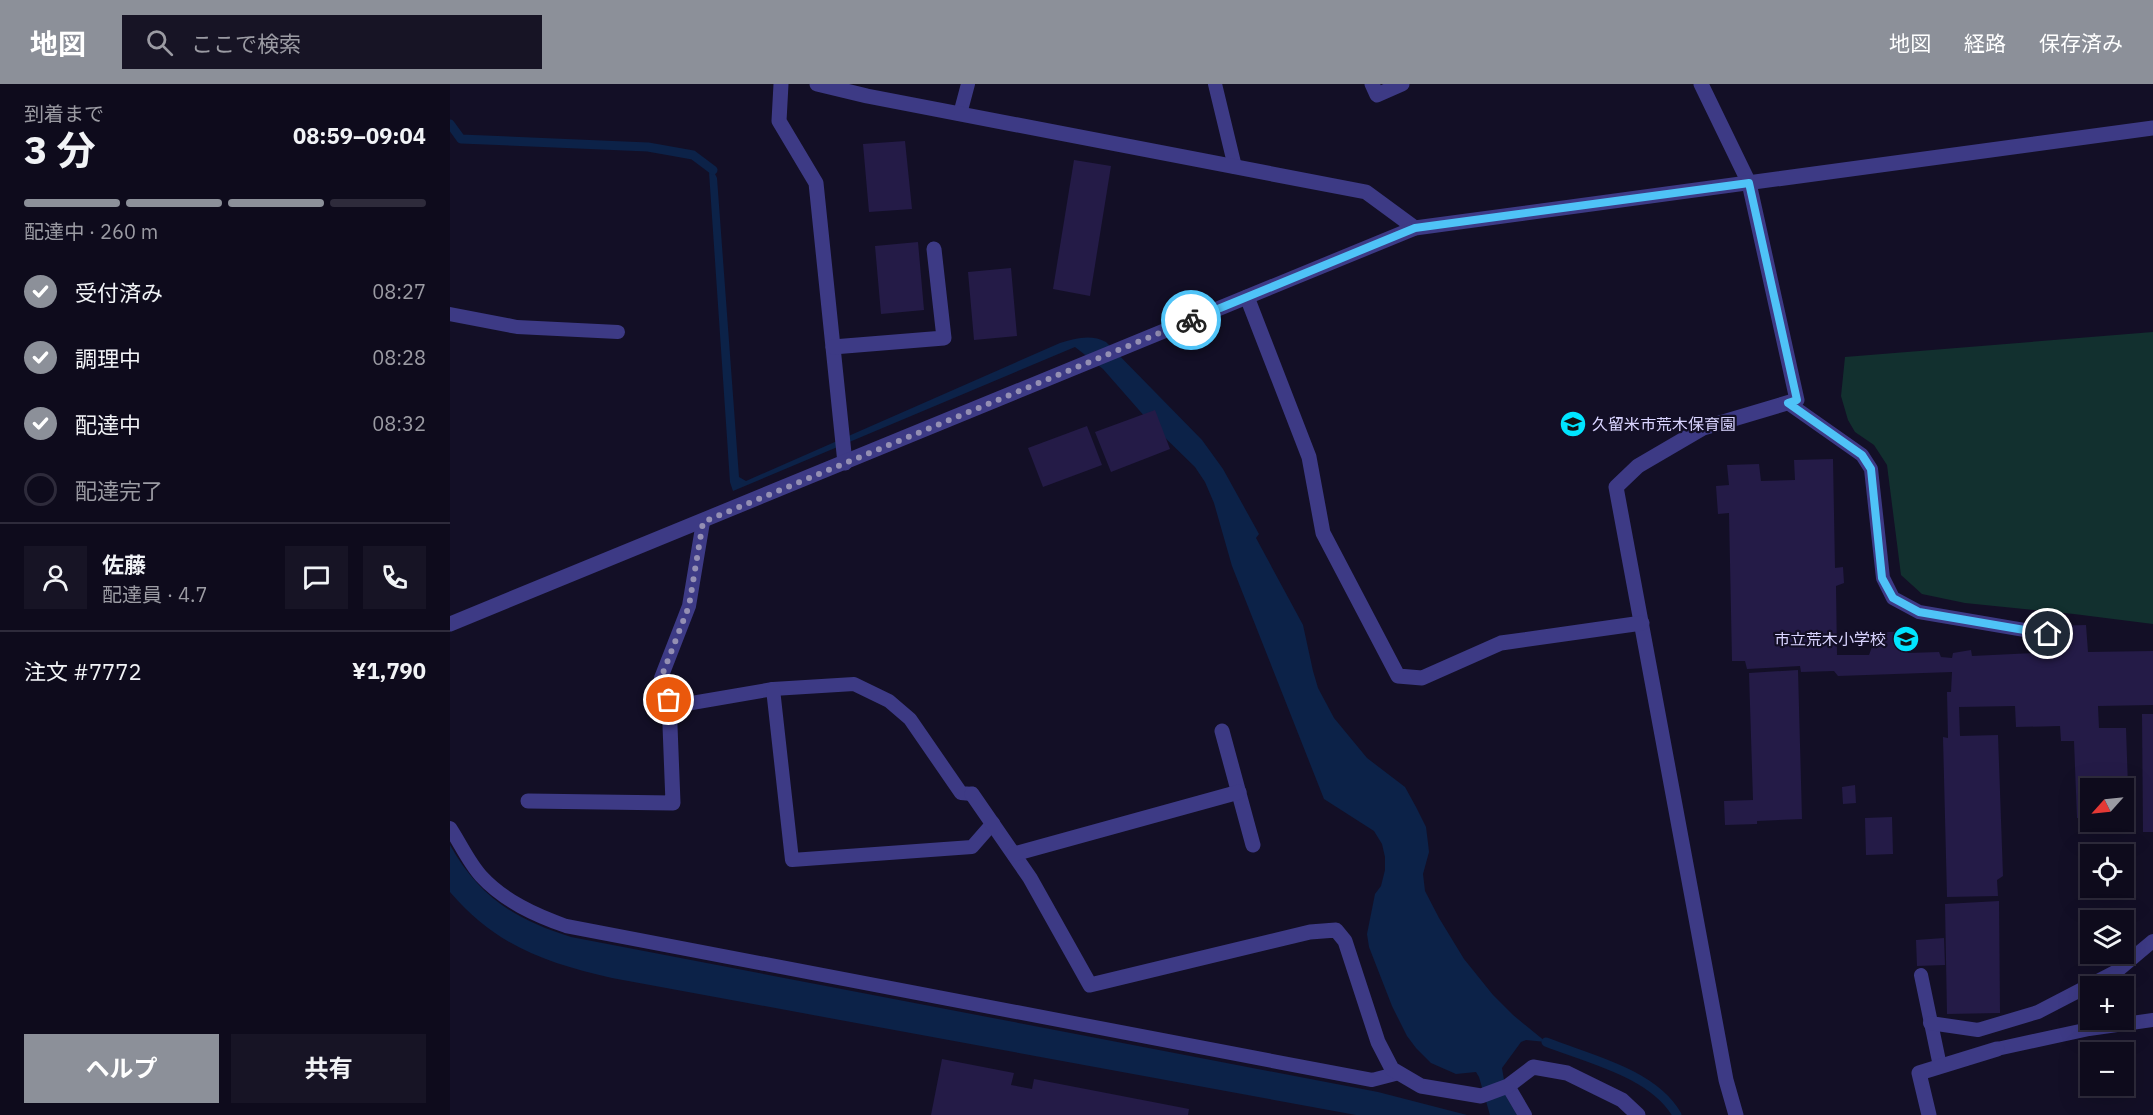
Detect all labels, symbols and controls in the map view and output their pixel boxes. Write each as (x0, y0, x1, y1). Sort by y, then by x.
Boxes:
search box (122, 15, 542, 69)
text: 地図 (30, 25, 86, 62)
icon: search (143, 26, 176, 59)
text: ここで検索 (191, 29, 301, 58)
text: 地図 (1889, 29, 1931, 57)
text: 経路 (1964, 29, 2006, 57)
text: 保存済み (2039, 29, 2123, 57)
text: 到着まで (24, 100, 104, 127)
text: 08:59–09:04 (293, 121, 426, 150)
text: 3 分 (24, 124, 96, 175)
text: 配達中 · 260 m (24, 218, 158, 245)
icon: check (24, 275, 57, 308)
text: 受付済み (75, 278, 163, 307)
text: 08:27 (372, 278, 426, 305)
courier (1161, 290, 1221, 350)
icon: bike (1175, 304, 1208, 337)
icon: check (24, 341, 57, 374)
text: 調理中 (75, 344, 141, 373)
text: 08:28 (372, 344, 426, 371)
icon: check (24, 407, 57, 440)
school or university icon: 久留米市荒木保育園 (1558, 409, 1588, 439)
text: 配達中 (75, 410, 141, 439)
text: 08:32 (372, 410, 426, 437)
place label: 久留米市荒木保育園 (1592, 414, 1736, 434)
text: 配達完了 (75, 476, 163, 505)
button: person (24, 546, 87, 609)
button: chat (285, 546, 348, 609)
button: phone (363, 546, 426, 609)
text: 佐藤 (102, 550, 146, 579)
text: 配達員 · 4.7 (102, 581, 207, 608)
pin (2022, 608, 2073, 659)
icon: home (2031, 617, 2064, 650)
school or university icon: 市立荒木小学校 (1891, 624, 1921, 654)
place label: 市立荒木小学校 (1774, 629, 1886, 649)
text: ¥1,790 (352, 656, 426, 685)
text: 注文 #7772 (24, 657, 142, 686)
pin (643, 674, 694, 725)
icon: bag (652, 683, 685, 716)
north arrow (2080, 778, 2134, 832)
map controls (2080, 778, 2134, 1096)
button: locate (2080, 844, 2134, 898)
button: layers (2080, 910, 2134, 964)
button: + (2080, 976, 2134, 1030)
button: ヘルプ (24, 1034, 219, 1103)
button: 共有 (231, 1034, 426, 1103)
button: − (2080, 1042, 2134, 1096)

